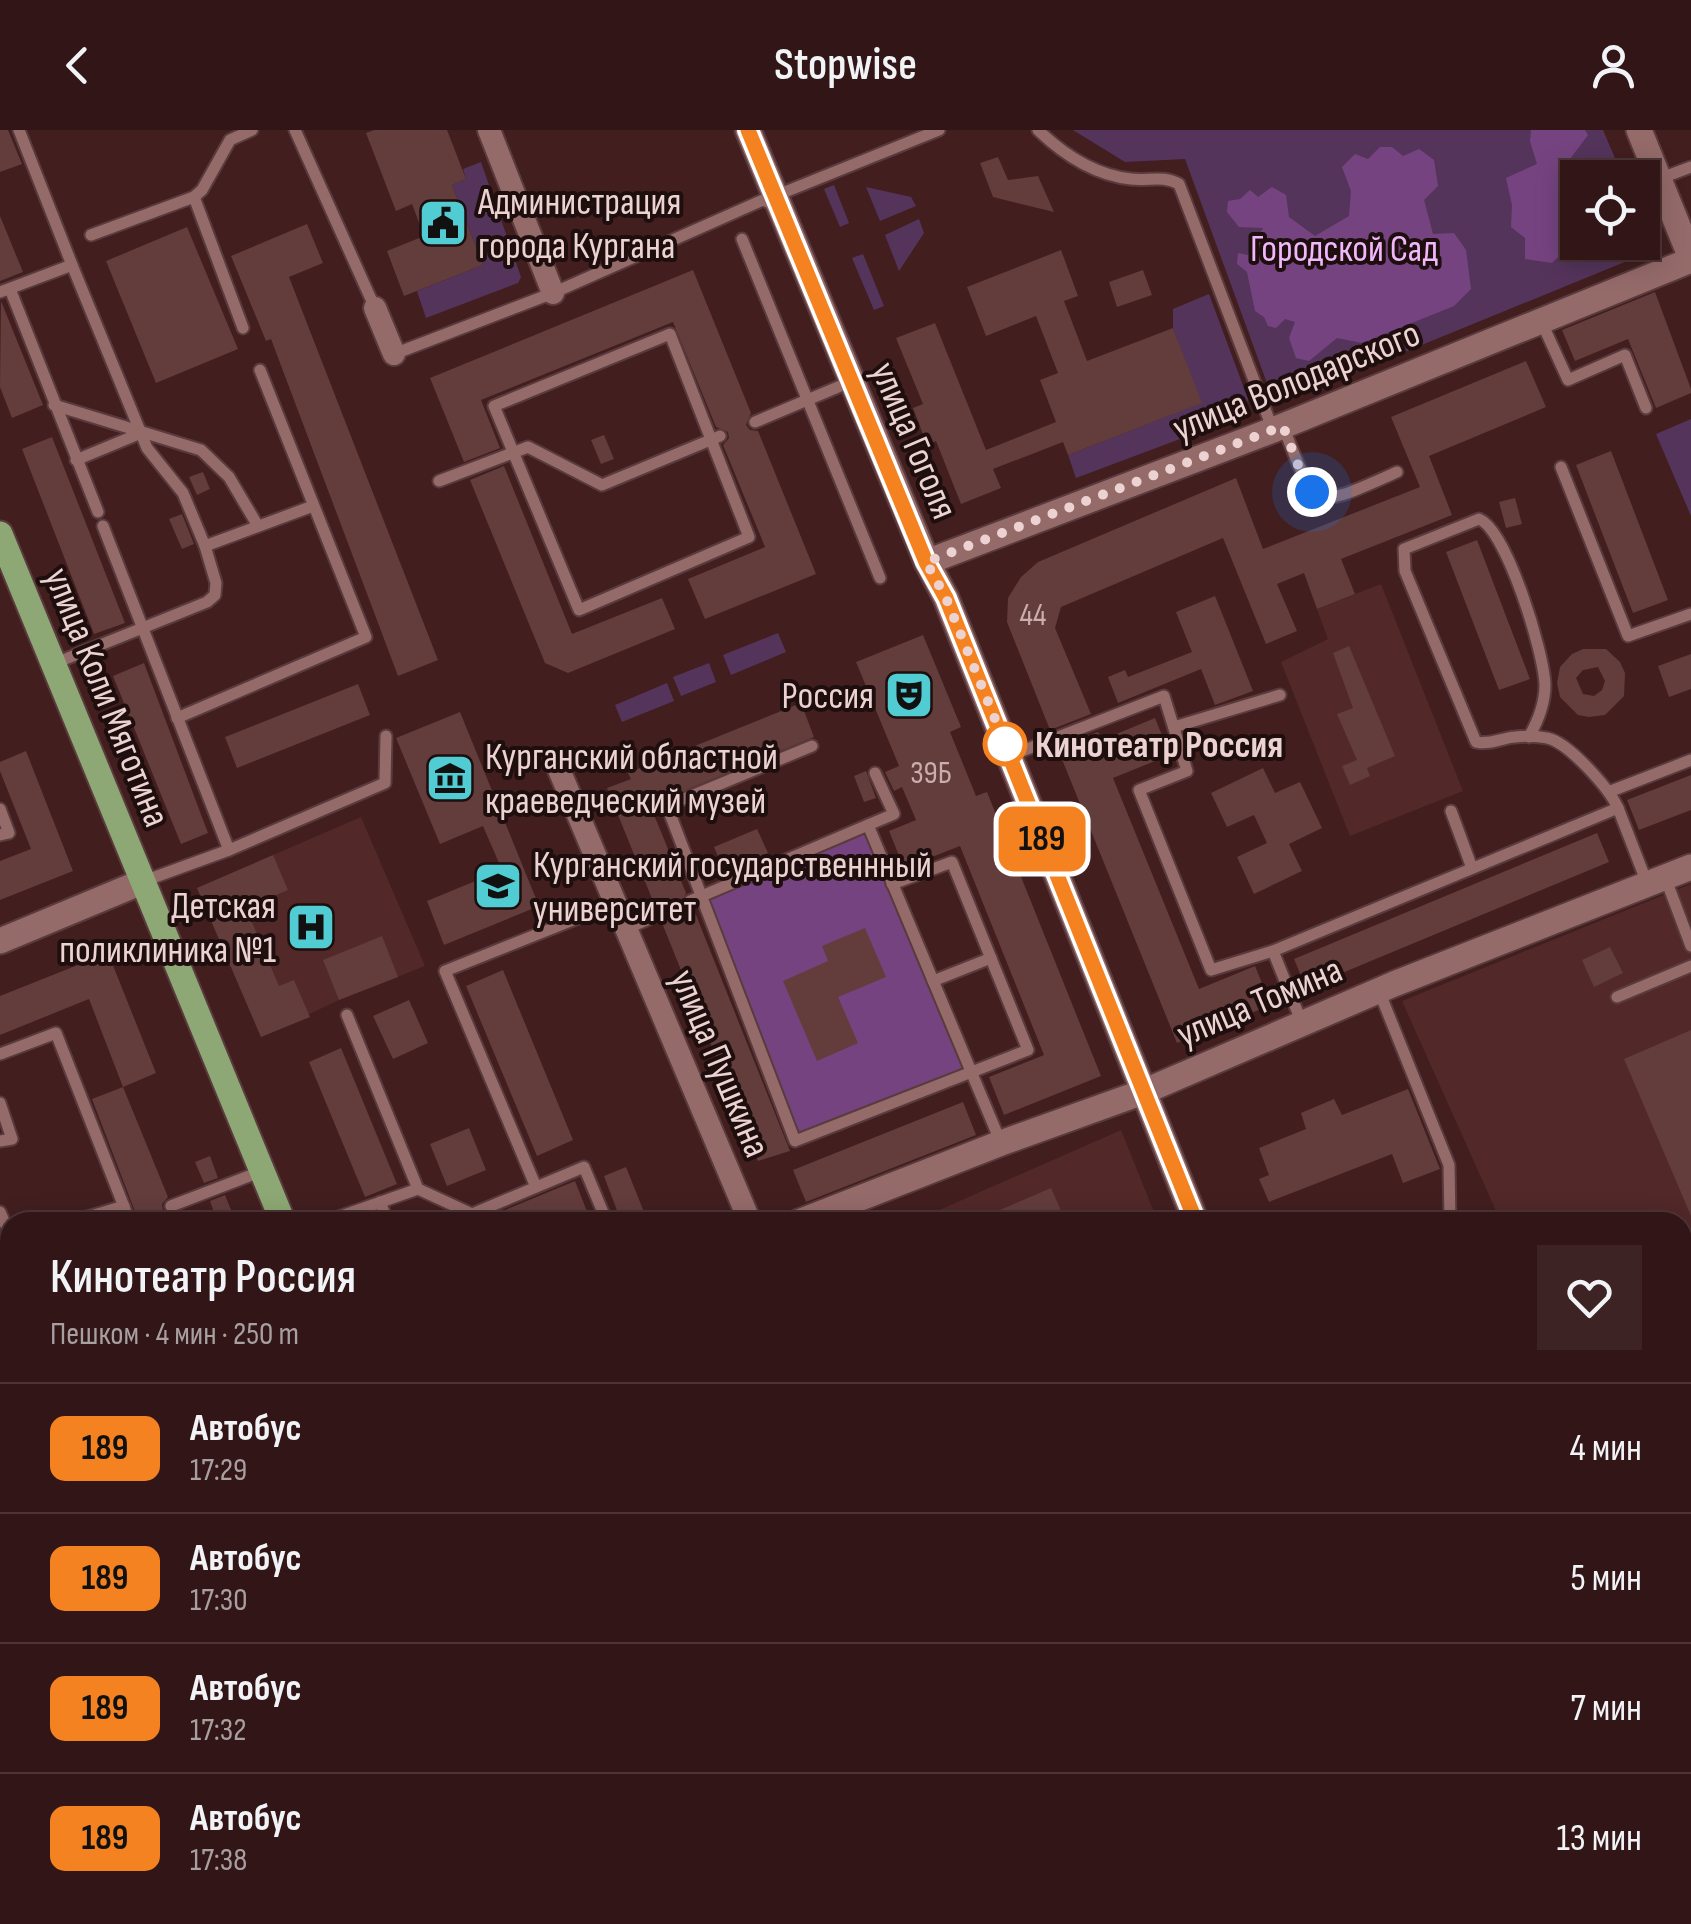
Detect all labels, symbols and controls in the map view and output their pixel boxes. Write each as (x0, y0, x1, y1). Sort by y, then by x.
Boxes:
icon: back (50, 38, 105, 93)
text: Stopwise (774, 38, 917, 93)
icon: person (1586, 38, 1641, 93)
map controls (1560, 160, 1660, 260)
button: locate (1560, 160, 1660, 260)
place label: Администрация города Кургана (477, 180, 681, 269)
public building icon: Администрация города Кургана (417, 197, 469, 249)
park label: Городской Сад (1250, 227, 1438, 272)
street label: улица Володарского (1167, 311, 1427, 451)
street label: улица Гоголя (861, 355, 967, 526)
your location (1287, 467, 1337, 517)
street label: улица Коли Мяготина (34, 562, 179, 834)
house number: 44 (1020, 596, 1046, 635)
theatre icon: Россия (883, 669, 935, 721)
place label: Россия (781, 674, 874, 719)
marker: Кинотеатр Россия (984, 723, 1026, 765)
place label: Кинотеатр Россия (1035, 723, 1283, 768)
place label: Курганский областной краеведческий музей (485, 735, 778, 824)
museum icon: Курганский областной краеведческий музей (424, 752, 476, 804)
house number: 39Б (910, 754, 952, 793)
line badge: 189 (984, 806, 1100, 872)
text: 189 (1019, 818, 1065, 861)
place label: Курганский государственнный университет (533, 843, 932, 932)
school or university icon: Курганский государственнный университет (472, 860, 524, 912)
place label: Детская поликлиника №1 (59, 884, 276, 973)
hospital icon: Детская поликлиника №1 (285, 901, 337, 953)
street label: улица Томина (1170, 947, 1349, 1057)
street label: улица Пушкина (660, 963, 779, 1164)
button: heart (1537, 1245, 1642, 1350)
text: Кинотеатр Россия (50, 1249, 356, 1306)
text: Пешком · 4 мин · 250 m (50, 1315, 299, 1354)
text: Автобус (190, 1406, 301, 1451)
text: 4 мин (1570, 1426, 1642, 1471)
text: 189 (82, 1427, 128, 1470)
text: 17:29 (190, 1451, 247, 1490)
text: Автобус (190, 1536, 301, 1581)
text: 5 мин (1570, 1556, 1642, 1601)
text: 189 (82, 1557, 128, 1600)
text: 17:30 (190, 1581, 247, 1620)
text: Автобус (190, 1666, 301, 1711)
text: 7 мин (1570, 1686, 1642, 1731)
text: 189 (82, 1687, 128, 1730)
text: 17:32 (190, 1711, 246, 1750)
text: Автобус (190, 1796, 301, 1841)
text: 13 мин (1556, 1816, 1642, 1861)
text: 189 (82, 1817, 128, 1860)
text: 17:38 (190, 1841, 247, 1880)

